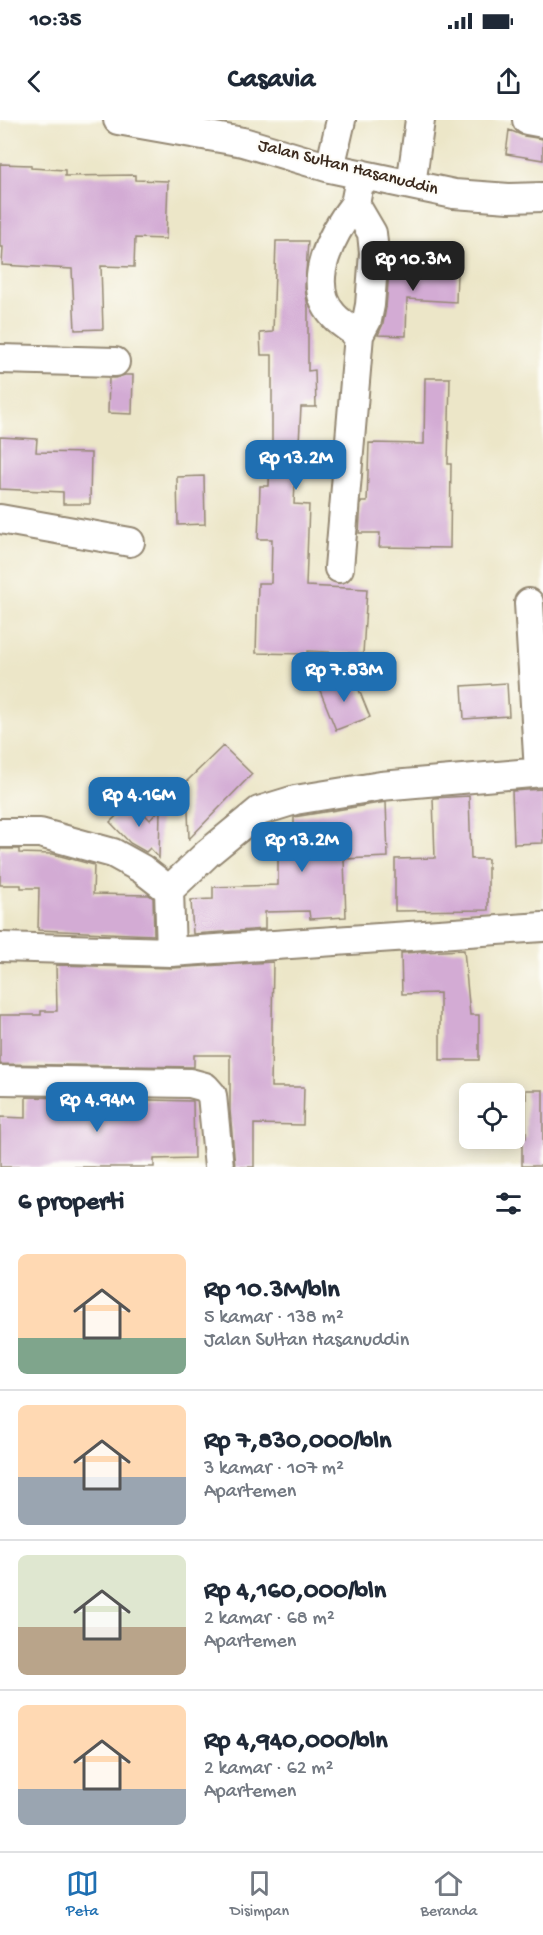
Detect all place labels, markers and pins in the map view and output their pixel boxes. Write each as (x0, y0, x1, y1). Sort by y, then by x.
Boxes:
pin: Rp 10.3M (351, 241, 475, 292)
pin: Rp 13.2M (234, 440, 358, 491)
pin: Rp 7.83M (282, 652, 406, 703)
pin: Rp 4.16M (77, 777, 201, 828)
pin: Rp 13.2M (240, 822, 364, 873)
pin: Rp 4.94M (35, 1082, 159, 1133)

